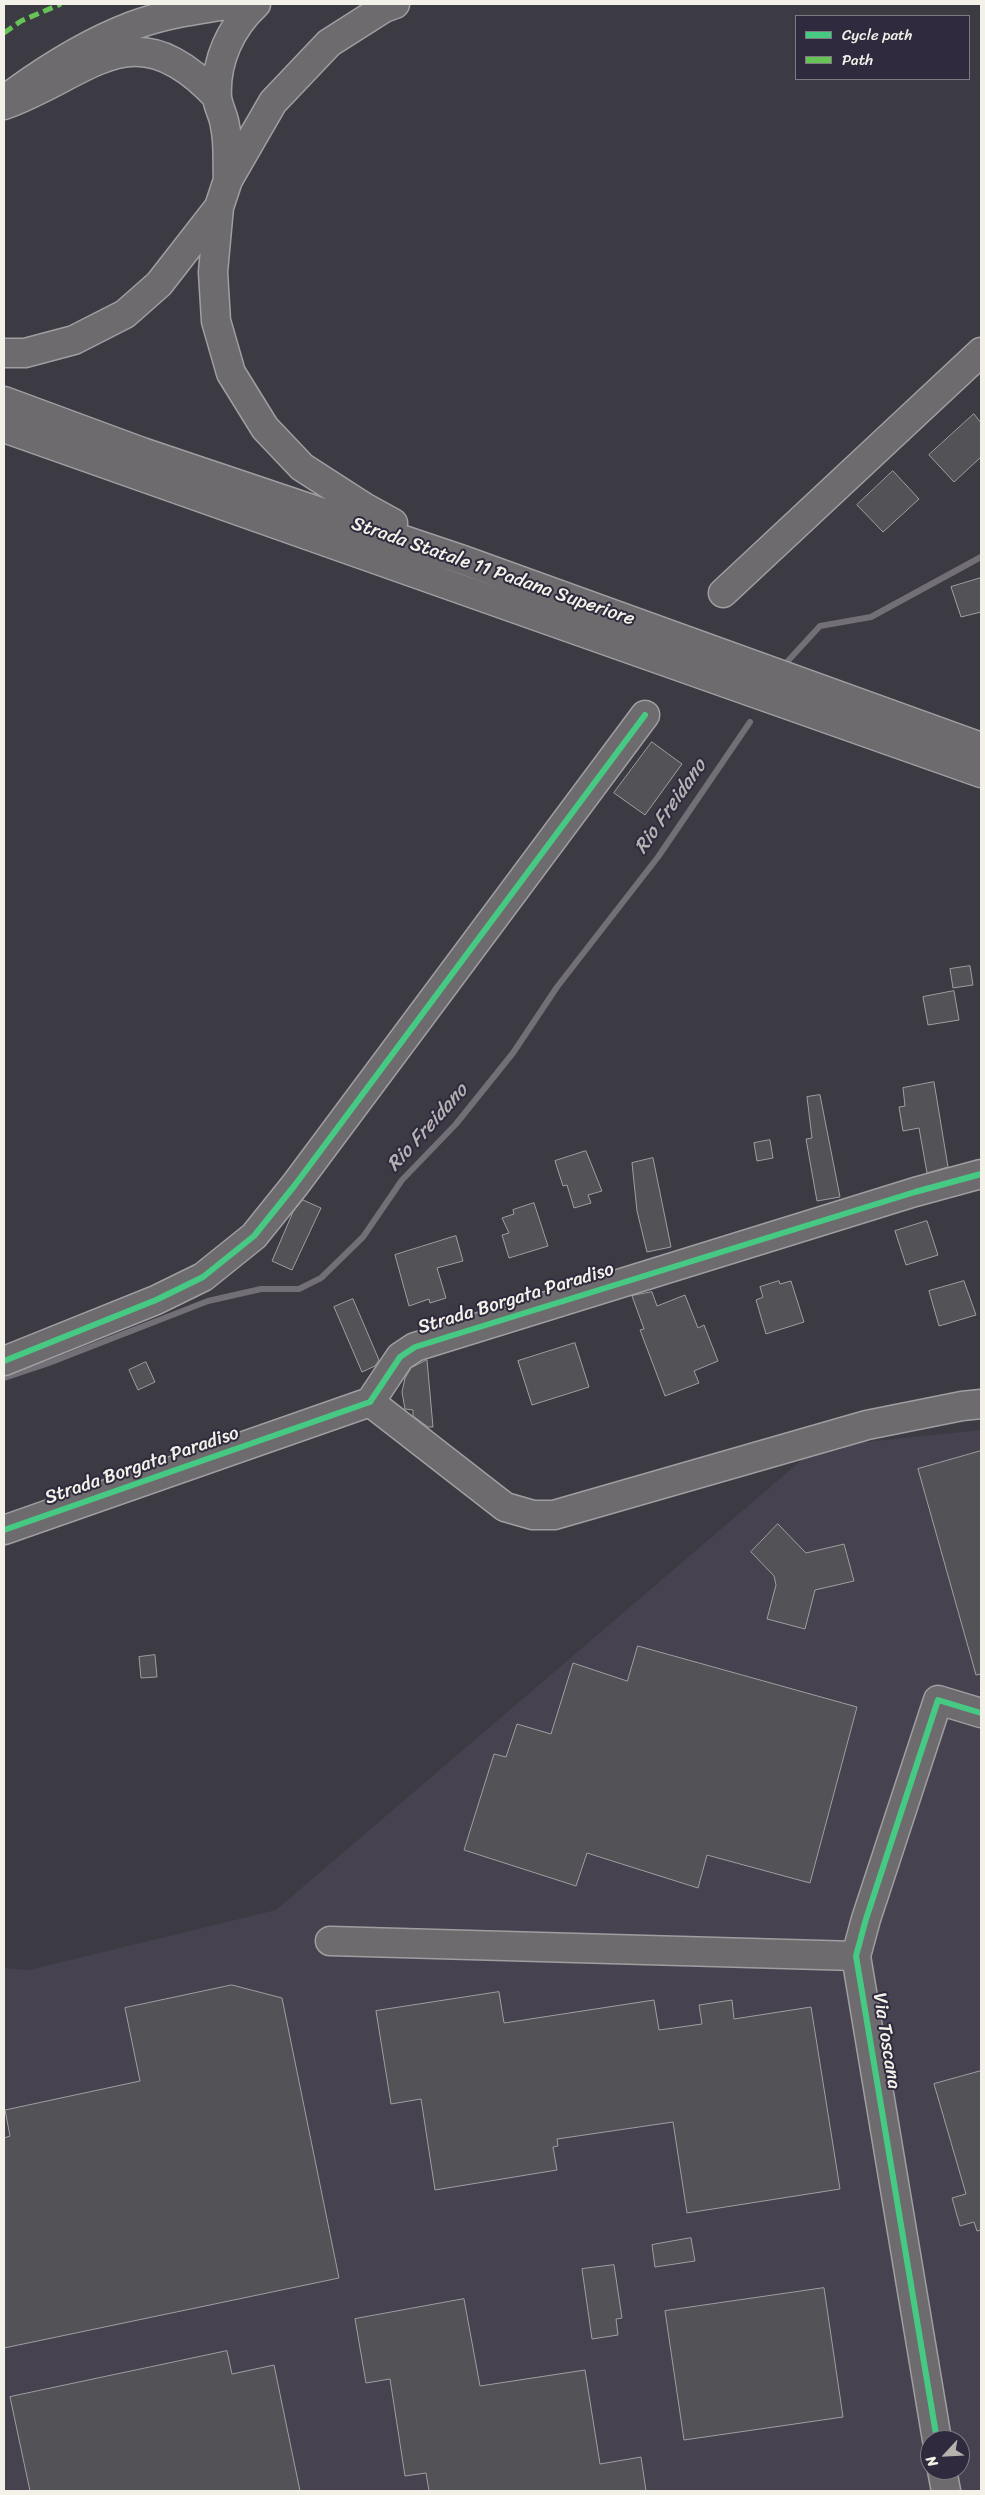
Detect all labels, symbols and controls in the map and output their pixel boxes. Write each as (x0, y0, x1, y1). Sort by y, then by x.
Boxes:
legend (795, 15, 970, 80)
text: Cycle path (842, 22, 912, 48)
text: Path (842, 47, 873, 73)
street label: Strada Statale 11 Padana Superiore (348, 513, 638, 631)
water label: Rio Freidano (630, 755, 712, 859)
water label: Rio Freidano (382, 1079, 474, 1177)
street label: Strada Borgata Paradiso (415, 1258, 617, 1340)
street label: Strada Borgata Paradiso (42, 1422, 242, 1510)
street label: Via Toscana (867, 1991, 905, 2091)
north arrow (920, 2430, 970, 2480)
text: N (918, 2451, 945, 2471)

